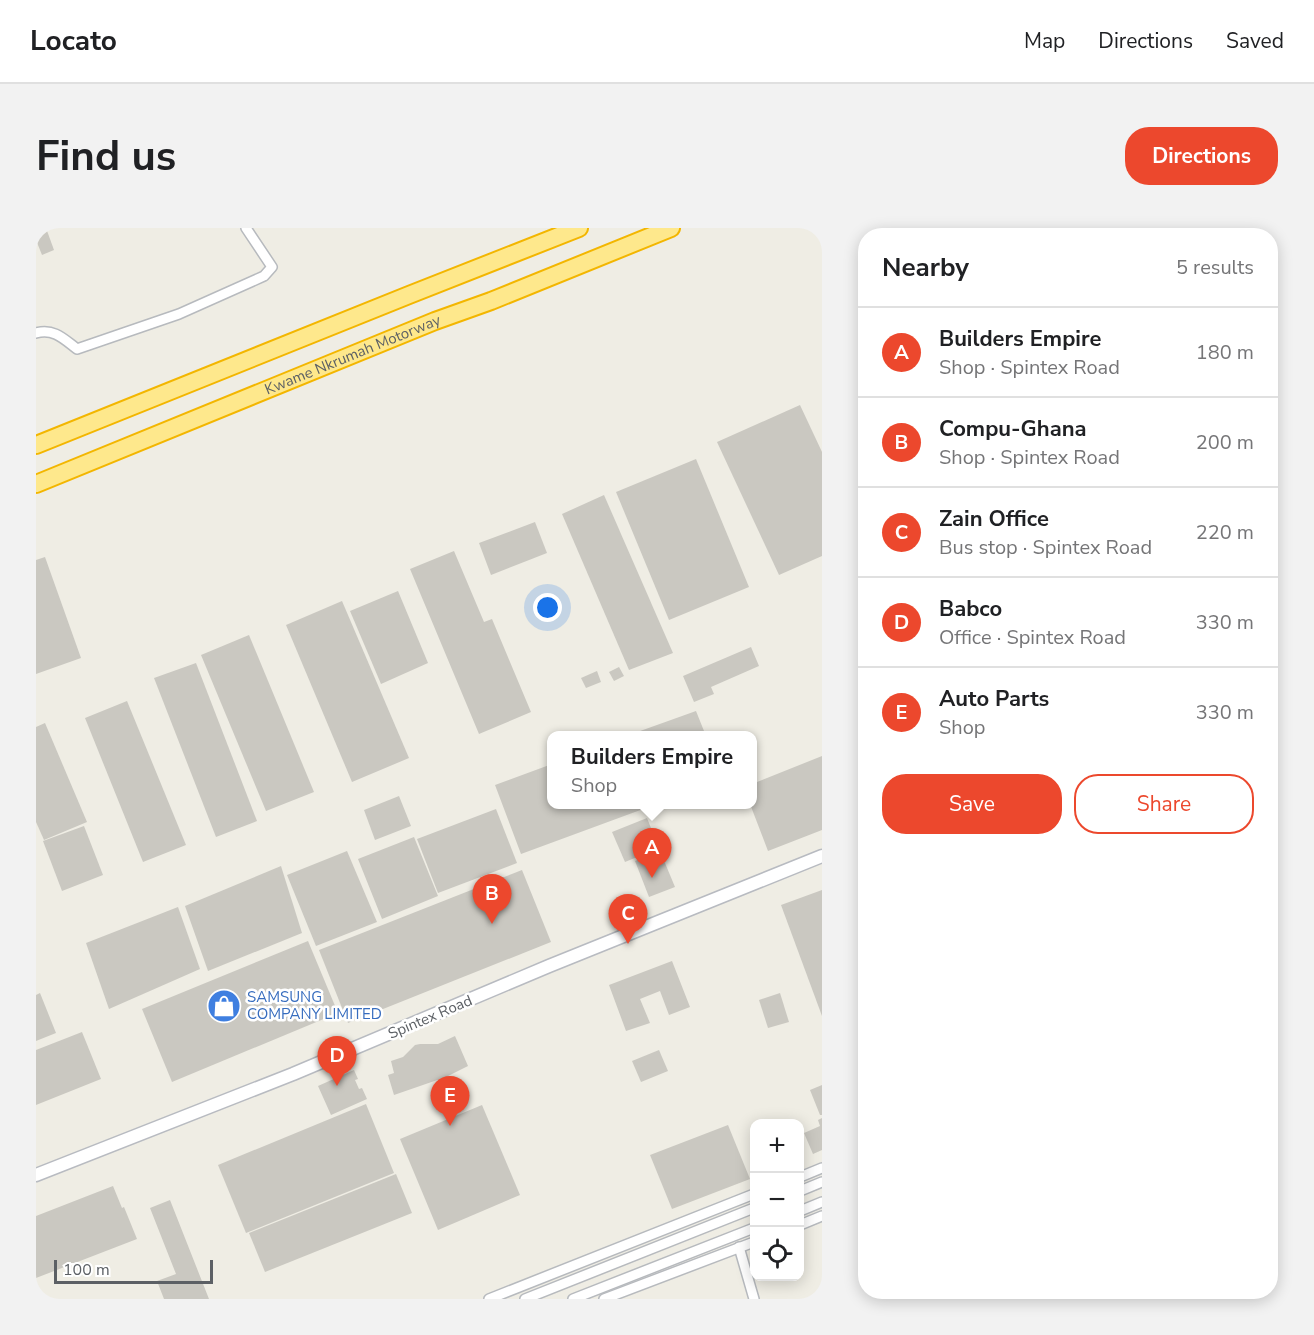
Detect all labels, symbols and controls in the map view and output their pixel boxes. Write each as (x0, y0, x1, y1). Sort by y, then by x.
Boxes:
text: Locato (30, 22, 117, 60)
text: Map (1024, 27, 1065, 55)
text: Directions (1098, 27, 1193, 55)
text: Saved (1226, 27, 1284, 55)
button: Directions (1125, 127, 1278, 185)
text: Find us (36, 128, 176, 185)
text: Nearby (882, 250, 969, 285)
text: 5 results (1176, 254, 1254, 281)
street label: Kwame Nkrumah Motorway (262, 310, 443, 400)
text: Builders Empire (939, 324, 1101, 354)
text: A (894, 339, 909, 366)
text: 180 m (1196, 339, 1254, 366)
text: Shop · Spintex Road (939, 354, 1120, 381)
text: Compu-Ghana (939, 414, 1087, 444)
text: B (895, 429, 908, 456)
text: 200 m (1196, 429, 1254, 456)
text: Shop · Spintex Road (939, 444, 1120, 471)
text: Zain Office (939, 504, 1049, 534)
text: C (895, 519, 908, 546)
text: 220 m (1196, 519, 1254, 546)
text: Bus stop · Spintex Road (939, 534, 1152, 561)
your location (533, 593, 562, 622)
text: Babco (939, 594, 1002, 624)
text: D (894, 609, 909, 636)
text: 330 m (1196, 609, 1254, 636)
text: Office · Spintex Road (939, 624, 1126, 651)
text: Auto Parts (939, 684, 1049, 714)
text: E (896, 699, 907, 726)
text: 330 m (1196, 699, 1254, 726)
text: Shop (939, 714, 985, 741)
popup (547, 731, 757, 809)
text: Builders Empire (571, 742, 733, 772)
text: Shop (571, 772, 617, 799)
button: Save (882, 774, 1062, 834)
button: Share (1074, 774, 1254, 834)
pin: A (632, 828, 672, 878)
pin: B (472, 874, 512, 924)
pin: C (608, 894, 648, 944)
place label: SAMSUNG COMPANY LIMITED (247, 987, 382, 1024)
shop icon: SAMSUNG COMPANY LIMITED (206, 988, 242, 1024)
street label: Spintex Road (385, 990, 475, 1044)
pin: D (318, 1036, 356, 1086)
pin: E (430, 1076, 470, 1126)
map controls (750, 1119, 804, 1281)
button: + (750, 1119, 804, 1173)
button: − (750, 1173, 804, 1227)
button: locate (750, 1227, 804, 1281)
scale bar (54, 1257, 213, 1284)
text: 100 m (63, 1259, 110, 1281)

